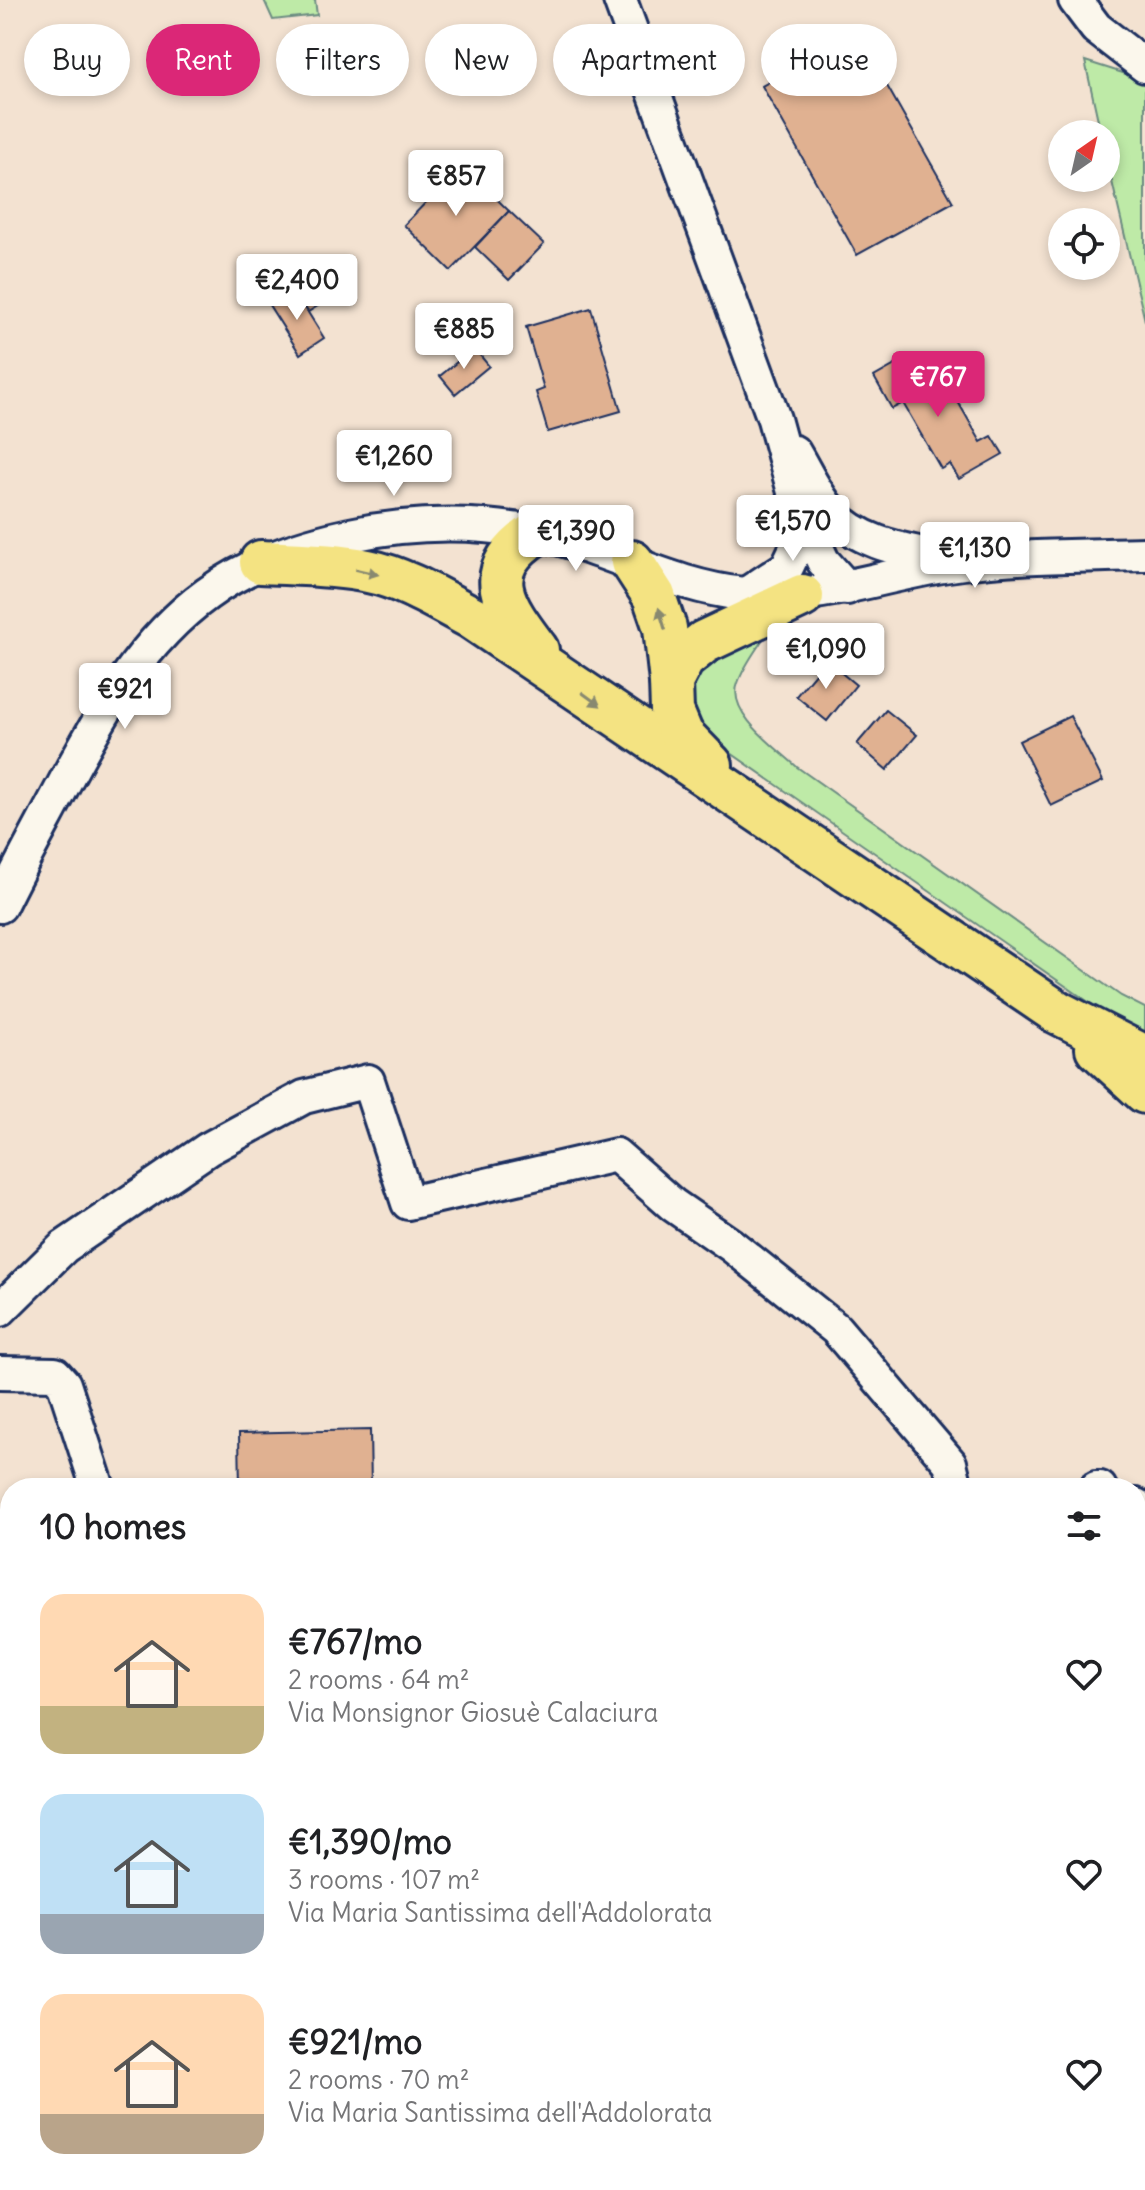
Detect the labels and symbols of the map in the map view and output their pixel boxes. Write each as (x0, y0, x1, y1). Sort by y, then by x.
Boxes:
north arrow (1048, 120, 1120, 192)
pin: €857 (409, 150, 503, 218)
pin: €2,400 (232, 254, 362, 322)
pin: €885 (417, 303, 511, 371)
pin: €767 (891, 351, 985, 419)
pin: €1,260 (329, 430, 459, 498)
pin: €1,570 (728, 495, 858, 563)
pin: €1,390 (511, 505, 641, 573)
pin: €1,130 (910, 522, 1040, 590)
one-way arrow (354, 566, 379, 579)
one-way arrow (655, 606, 667, 631)
pin: €1,090 (761, 623, 891, 691)
pin: €921 (78, 663, 172, 731)
one-way arrow (581, 691, 602, 706)

